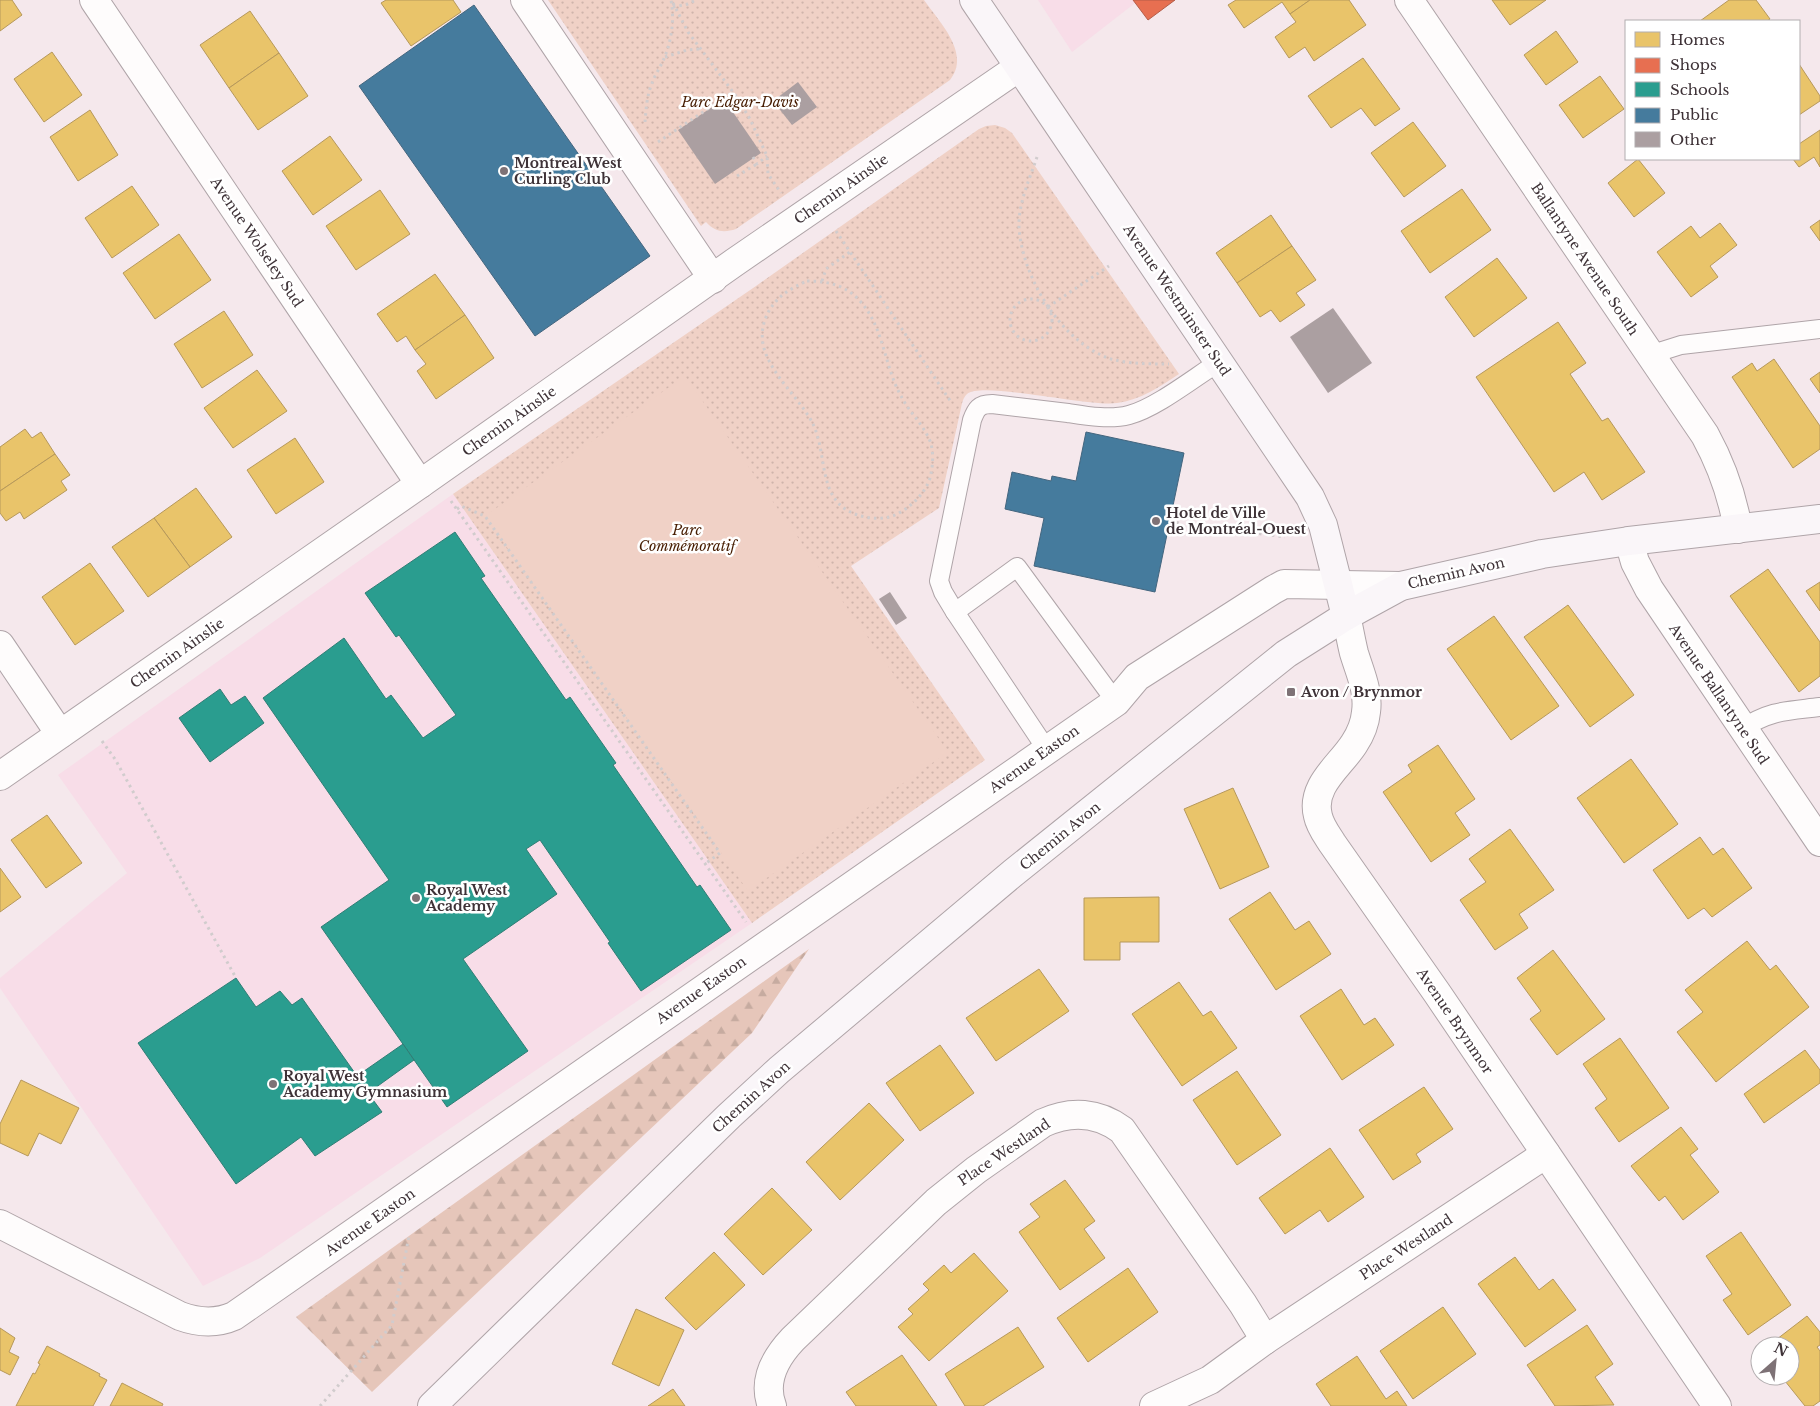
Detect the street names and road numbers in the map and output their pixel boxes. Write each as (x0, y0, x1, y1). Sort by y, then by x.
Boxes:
street label: Chemin Ainslie (790, 150, 892, 228)
street label: Avenue Wolseley Sud (206, 173, 308, 311)
street label: Ballantyne Avenue South (1527, 179, 1643, 339)
street label: Avenue Westminster Sud (1119, 220, 1235, 380)
street label: Chemin Ainslie (458, 382, 560, 460)
street label: Chemin Avon (1406, 553, 1507, 593)
street label: Chemin Ainslie (126, 614, 228, 692)
street label: Avenue Ballantyne Sud (1665, 619, 1773, 768)
street label: Avenue Easton (985, 721, 1083, 797)
street label: Chemin Avon (1016, 798, 1104, 874)
street label: Avenue Easton (652, 952, 750, 1028)
street label: Avenue Brynmor (1412, 964, 1497, 1078)
street label: Chemin Avon (708, 1057, 794, 1137)
street label: Place Westland (954, 1114, 1054, 1189)
street label: Avenue Easton (321, 1184, 419, 1260)
street label: Place Westland (1356, 1210, 1456, 1284)

